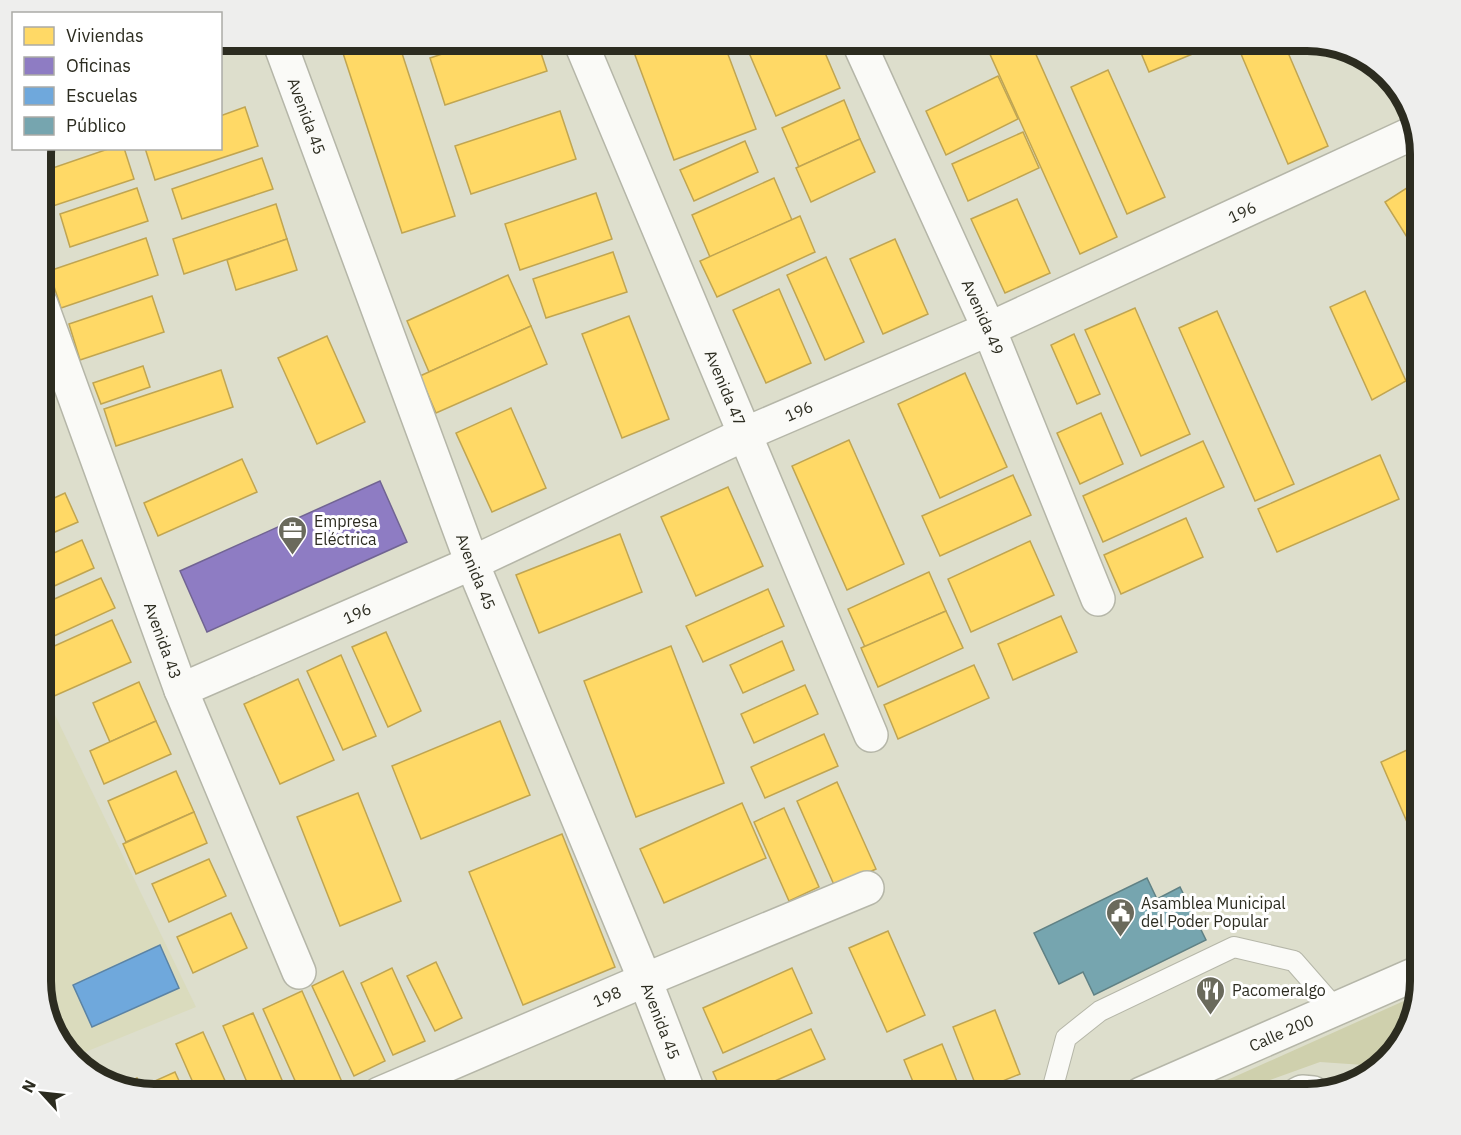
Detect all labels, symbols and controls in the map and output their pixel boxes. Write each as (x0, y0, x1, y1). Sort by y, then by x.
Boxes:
legend (12, 12, 222, 150)
text: Viviendas (66, 24, 144, 47)
text: Oficinas (66, 54, 131, 77)
street label: Avenida 45 (283, 75, 330, 157)
text: Escuelas (66, 84, 138, 107)
text: Público (66, 114, 126, 137)
street label: 196 (1225, 197, 1259, 227)
street label: Avenida 49 (958, 276, 1008, 358)
street label: Avenida 47 (701, 347, 750, 429)
street label: 196 (782, 396, 816, 426)
place label: Empresa Eléctrica (314, 511, 378, 549)
office icon: Empresa Eléctrica (277, 514, 309, 556)
street label: Avenida 45 (452, 531, 500, 613)
street label: 196 (340, 598, 374, 628)
street label: Avenida 43 (140, 599, 186, 682)
place label: Asamblea Municipal del Poder Popular (1141, 893, 1286, 931)
public building icon: Asamblea Municipal del Poder Popular (1104, 896, 1136, 938)
restaurant icon: Pacomeralgo (1195, 974, 1227, 1016)
street label: Avenida 45 (637, 980, 685, 1062)
place label: Pacomeralgo (1232, 980, 1326, 1000)
street label: 198 (590, 981, 624, 1011)
street label: Calle 200 (1246, 1010, 1317, 1056)
north arrow (12, 1063, 72, 1123)
text: N (17, 1076, 40, 1096)

